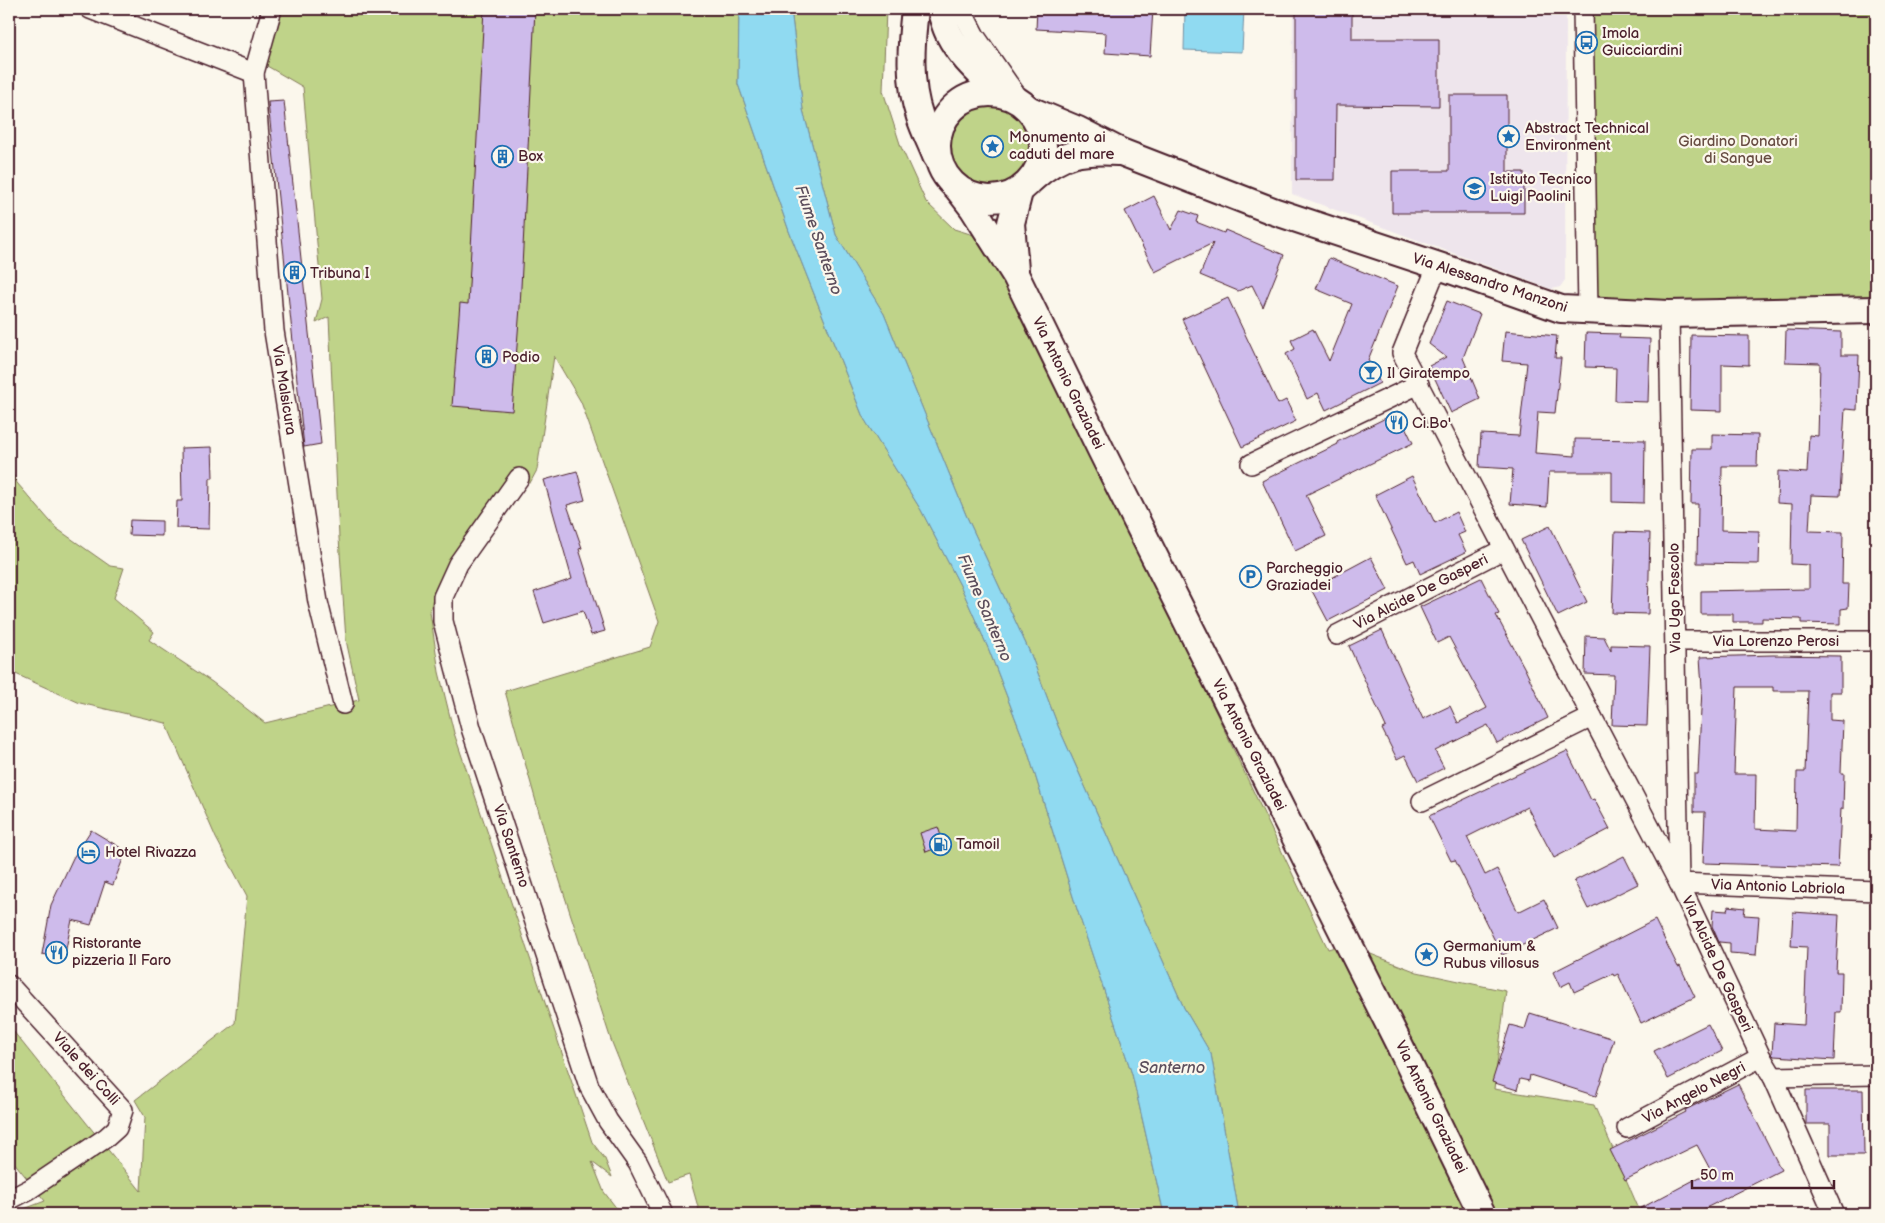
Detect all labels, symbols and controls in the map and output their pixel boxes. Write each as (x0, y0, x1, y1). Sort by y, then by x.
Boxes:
place label: Imola Guicciardini (1602, 24, 1682, 60)
bus stop icon: Imola Guicciardini (1574, 30, 1598, 54)
place label: Abstract Technical Environment (1525, 119, 1649, 155)
place icon: Abstract Technical Environment (1497, 125, 1521, 149)
place label: Monumento ai caduti del mare (1009, 128, 1114, 164)
park label: Giardino Donatori di Sangue (1678, 132, 1798, 168)
place icon: Monumento ai caduti del mare (981, 134, 1005, 158)
building icon: Box (490, 144, 514, 168)
place label: Box (518, 147, 543, 166)
place label: Istituto Tecnico Luigi Paolini (1490, 170, 1592, 206)
school or university icon: Istituto Tecnico Luigi Paolini (1462, 176, 1486, 200)
water label: Fiume Santerno (790, 183, 846, 297)
street label: Via Alessandro Manzoni (1410, 249, 1570, 317)
building icon: Tribuna I (282, 261, 306, 285)
place label: Tribuna I (310, 264, 370, 283)
street label: Via Antonio Graziadei (1028, 314, 1108, 452)
street label: Via Malsicura (268, 344, 300, 436)
building icon: Podio (474, 345, 498, 369)
place label: Podio (502, 348, 540, 367)
bar icon: Il Giratempo (1359, 361, 1383, 385)
place label: Il Giratempo (1387, 364, 1470, 383)
restaurant icon: Ci.Bo' (1384, 411, 1408, 435)
place label: Ci.Bo' (1412, 414, 1451, 433)
street label: Via Ugo Foscolo (1665, 543, 1685, 653)
street label: Via Alcide De Gasperi (1351, 550, 1491, 634)
water label: Fiume Santerno (953, 551, 1015, 665)
place label: Parcheggio Graziadei (1266, 559, 1343, 595)
parking icon: Parcheggio Graziadei (1238, 565, 1262, 589)
street label: Via Lorenzo Perosi (1713, 632, 1839, 651)
street label: Via Antonio Graziadei (1208, 676, 1290, 814)
street label: Via Santerno (489, 802, 533, 890)
fuel station icon: Tamoil (928, 832, 952, 856)
place label: Tamoil (956, 835, 1000, 854)
hotel icon: Hotel Rivazza (77, 840, 101, 864)
place label: Hotel Rivazza (105, 843, 197, 862)
street label: Via Antonio Labriola (1710, 875, 1846, 899)
street label: Via Alcide De Gasperi (1677, 893, 1757, 1035)
place label: Ristorante pizzeria Il Faro (72, 934, 171, 970)
place label: Germanium & Rubus villosus (1443, 937, 1540, 973)
restaurant icon: Ristorante pizzeria Il Faro (44, 940, 68, 964)
place icon: Germanium & Rubus villosus (1415, 943, 1439, 967)
street label: Viale dei Colli (48, 1028, 124, 1110)
street label: Via Antonio Graziadei (1391, 1038, 1471, 1176)
street label: Via Angelo Negri (1639, 1058, 1749, 1128)
water label: Santerno (1139, 1059, 1205, 1078)
scale bar (1692, 1158, 1835, 1190)
text: 50 m (1700, 1166, 1734, 1185)

